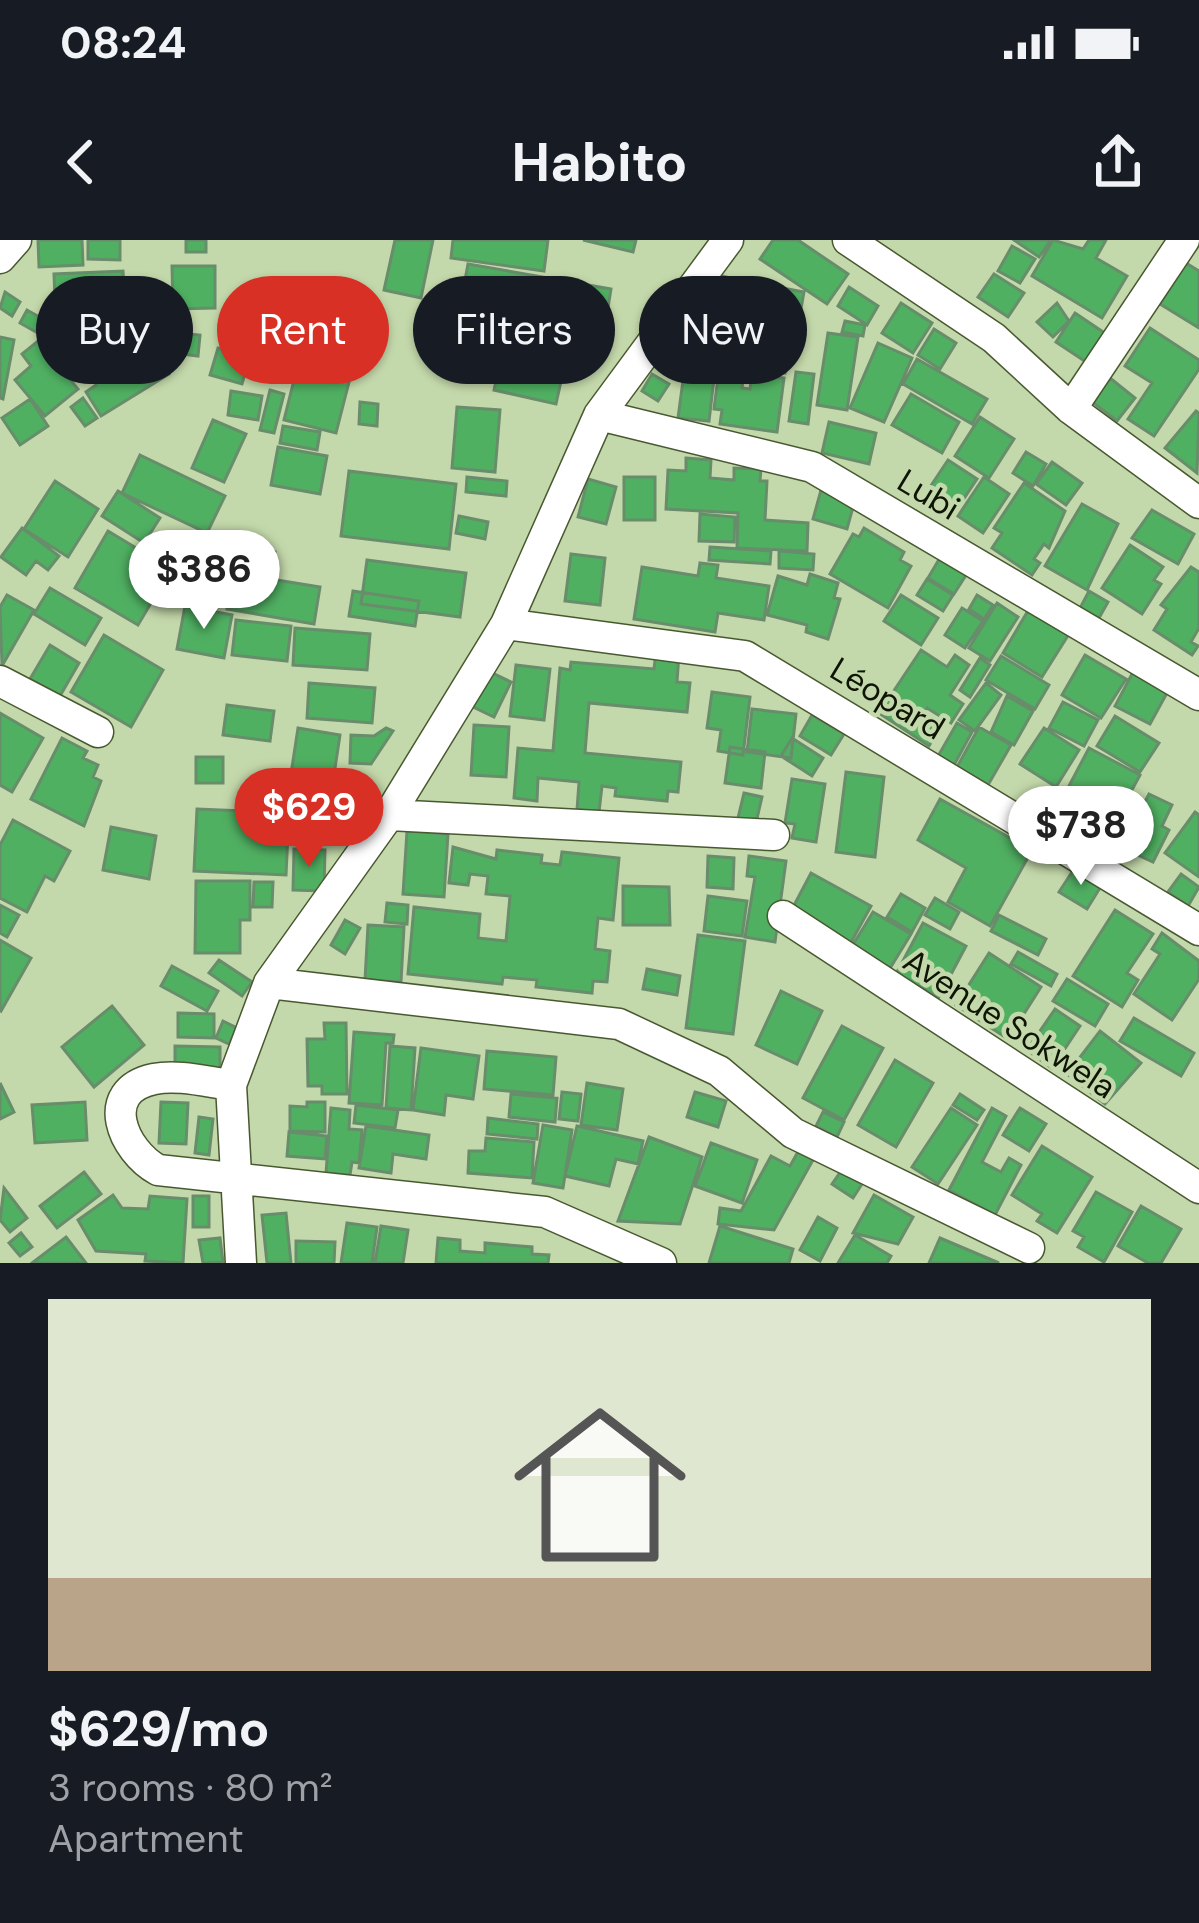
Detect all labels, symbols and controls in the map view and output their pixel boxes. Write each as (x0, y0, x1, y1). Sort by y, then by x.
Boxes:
text: 08:24 (60, 13, 187, 72)
text: Habito (512, 127, 688, 198)
icon: back (48, 129, 114, 195)
icon: share (1085, 129, 1151, 195)
chip: Buy (36, 276, 193, 384)
chip: Rent (217, 276, 389, 384)
chip: Filters (413, 276, 615, 384)
chip: New (639, 276, 807, 384)
street label: Lubi (890, 459, 968, 530)
pin: $386 (133, 530, 275, 632)
text: $386 (156, 543, 252, 594)
street label: Léopard (823, 648, 953, 749)
pin: $629 (238, 768, 380, 870)
text: $629 (262, 781, 356, 832)
pin: $738 (1010, 786, 1152, 888)
text: $738 (1035, 799, 1127, 850)
street label: Avenue Sokwela (895, 939, 1124, 1108)
icon: home (492, 1377, 708, 1593)
text: $629/mo (48, 1695, 270, 1762)
text: 3 rooms · 80 m² (48, 1762, 333, 1813)
text: Apartment (48, 1813, 244, 1864)

